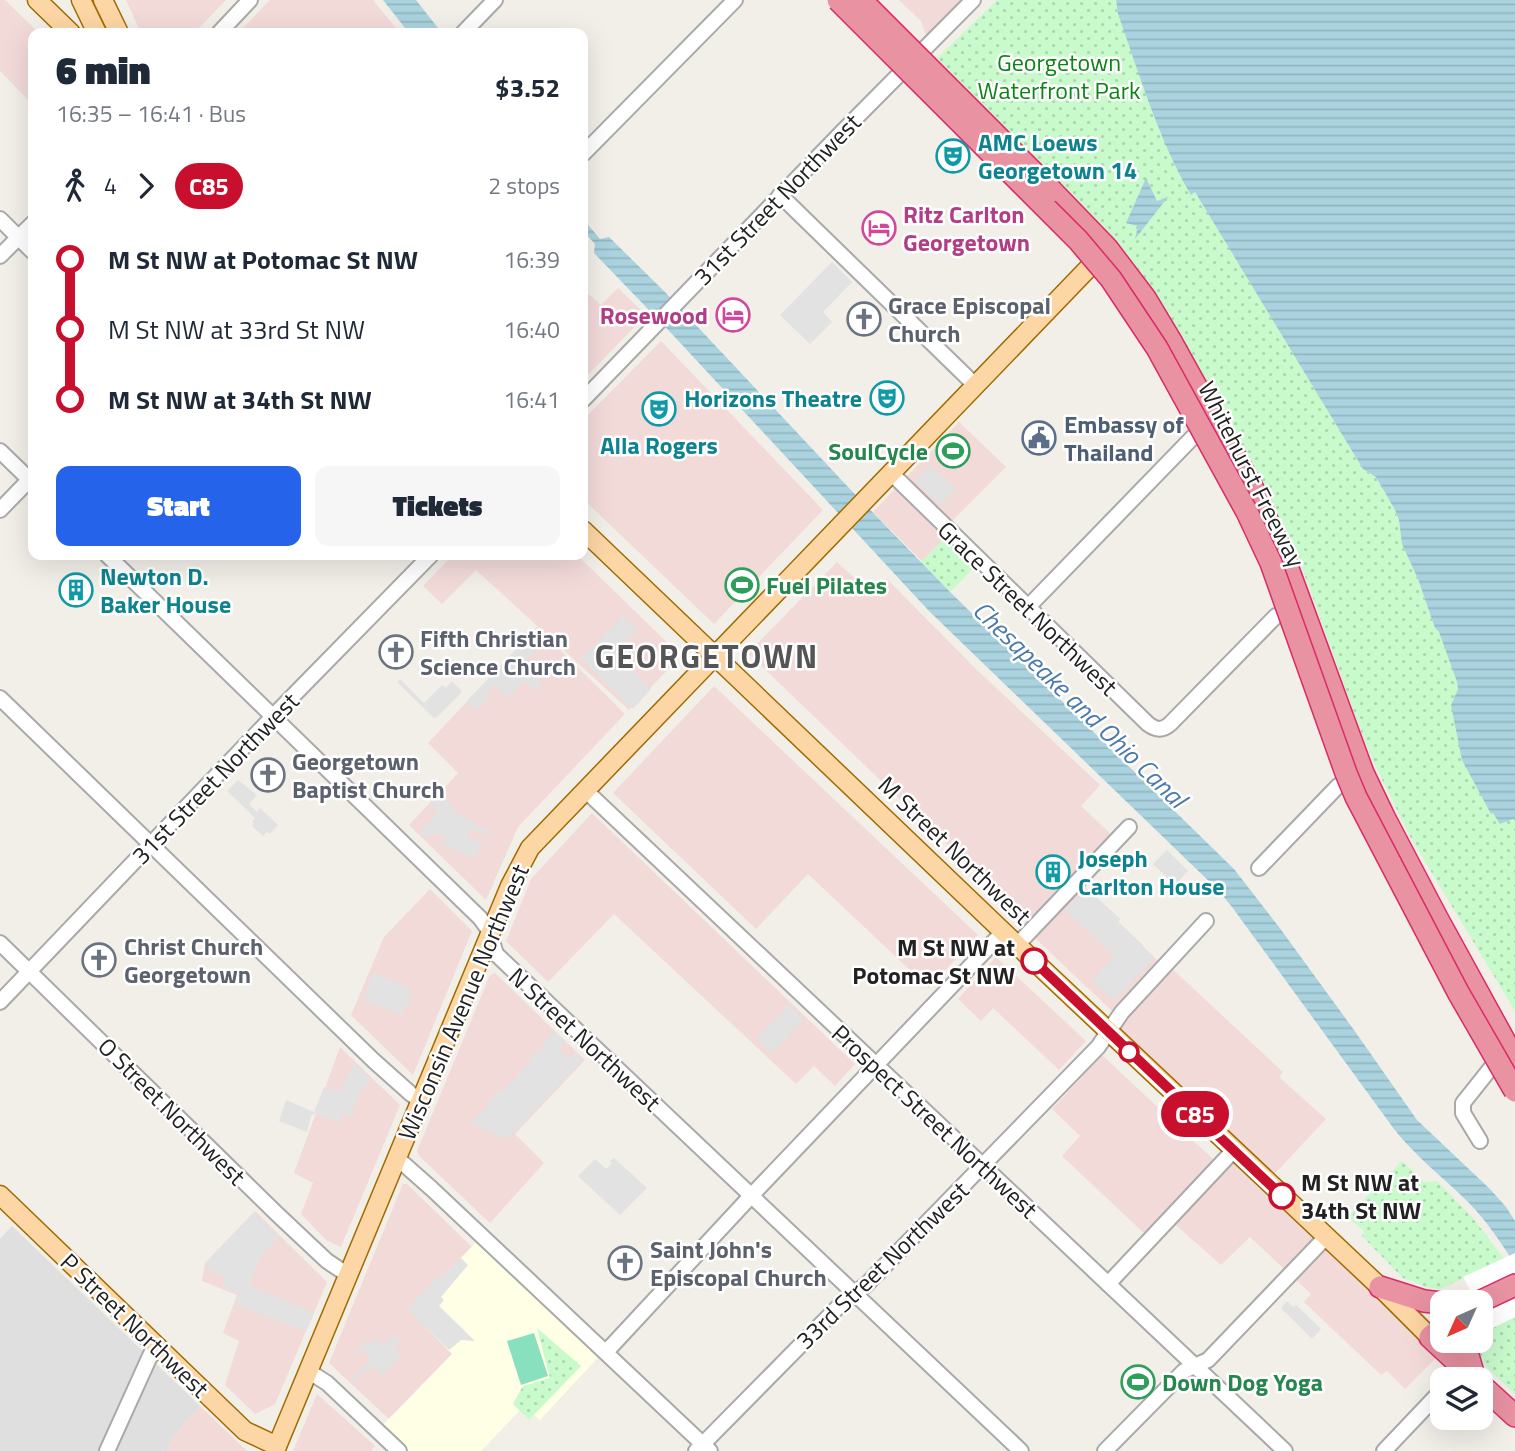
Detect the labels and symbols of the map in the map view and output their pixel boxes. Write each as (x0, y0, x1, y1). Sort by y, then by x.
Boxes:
park label: Georgetown Waterfront Park (978, 44, 1141, 108)
street label: 31st Street Northwest (685, 104, 869, 293)
place label: AMC Loews Georgetown 14 (978, 124, 1137, 188)
theatre icon: AMC Loews Georgetown 14 (934, 137, 972, 175)
place label: Ritz Carlton Georgetown (903, 196, 1030, 260)
hotel icon: Ritz Carlton Georgetown (860, 209, 898, 247)
place label: Grace Episcopal Church (888, 287, 1051, 351)
hotel icon: Rosewood (714, 296, 752, 334)
place label: Rosewood (600, 297, 708, 333)
church icon: Grace Episcopal Church (845, 300, 883, 338)
street label: Whitehurst Freeway (1189, 375, 1315, 574)
theatre icon: Horizons Theatre (868, 379, 906, 417)
place label: Horizons Theatre (684, 380, 862, 416)
theatre icon: Alla Rogers (640, 390, 678, 428)
place label: Embassy of Thailand (1064, 406, 1184, 470)
public building icon: Embassy of Thailand (1020, 419, 1058, 457)
place label: Alla Rogers (600, 427, 718, 463)
sports icon: SoulCycle (934, 432, 972, 470)
place label: SoulCycle (828, 433, 928, 469)
street label: Grace Street Northwest (930, 512, 1127, 704)
place label: Newton D. Baker House (100, 558, 231, 622)
sports icon: Fuel Pilates (723, 566, 761, 604)
place label: Fuel Pilates (766, 567, 887, 603)
building icon: Newton D. Baker House (57, 571, 95, 609)
water label: Chesapeake and Ohio Canal (964, 591, 1198, 819)
place label: Fifth Christian Science Church (420, 620, 576, 684)
district label: GEORGETOWN (595, 632, 819, 680)
church icon: Fifth Christian Science Church (377, 633, 415, 671)
street label: 31st Street Northwest (123, 683, 307, 872)
place label: Georgetown Baptist Church (292, 743, 445, 807)
church icon: Georgetown Baptist Church (249, 756, 287, 794)
street label: M Street Northwest (870, 767, 1040, 933)
place label: Joseph Carlton House (1078, 840, 1224, 904)
building icon: Joseph Carlton House (1034, 853, 1072, 891)
street label: Wisconsin Avenue Northwest (388, 858, 538, 1146)
place label: Christ Church Georgetown (124, 928, 263, 992)
place label: M St NW at Potomac St NW (852, 929, 1015, 993)
church icon: Christ Church Georgetown (80, 941, 118, 979)
marker: M St NW at Potomac St NW (1021, 948, 1047, 974)
street label: N Street Northwest (501, 959, 670, 1120)
street label: Prospect Street Northwest (824, 1016, 1047, 1227)
street label: O Street Northwest (90, 1029, 255, 1194)
unlabelled marker (1119, 1042, 1139, 1062)
line badge: C85 (1155, 1091, 1235, 1137)
place label: M St NW at 34th St NW (1301, 1164, 1421, 1228)
street label: 33rd Street Northwest (787, 1172, 977, 1357)
marker: M St NW at 34th St NW (1269, 1183, 1295, 1209)
place label: Saint John's Episcopal Church (650, 1231, 827, 1295)
street label: P Street Northwest (52, 1244, 218, 1406)
church icon: Saint John's Episcopal Church (606, 1244, 644, 1282)
north arrow (1430, 1290, 1493, 1353)
sports icon: Down Dog Yoga (1119, 1363, 1157, 1401)
place label: Down Dog Yoga (1162, 1364, 1323, 1400)

